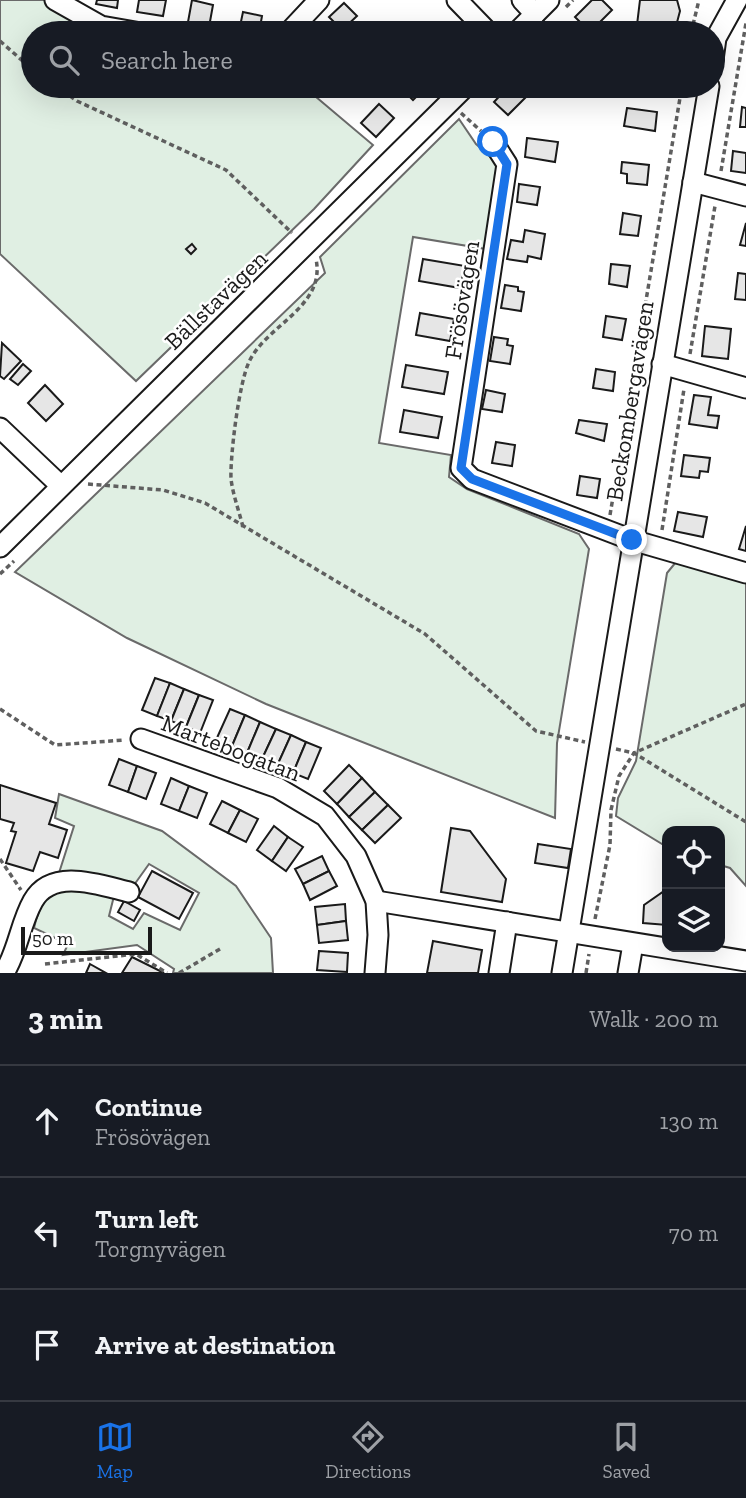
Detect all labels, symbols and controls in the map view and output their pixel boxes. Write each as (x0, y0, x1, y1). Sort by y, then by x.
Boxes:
search box (21, 21, 725, 98)
icon: search (45, 41, 83, 79)
text: Search here (101, 44, 233, 76)
route start (477, 126, 508, 157)
street label: Frösövägen (438, 238, 485, 362)
street label: Bällstavägen (158, 243, 273, 356)
street label: Beckombergavägen (599, 298, 660, 503)
route end (616, 524, 647, 555)
street label: Martebogatan (157, 708, 305, 787)
map controls (662, 826, 725, 952)
button: locate (662, 826, 725, 889)
button: layers (662, 889, 725, 952)
scale bar (21, 924, 152, 956)
text: 50 m (32, 927, 73, 950)
text: 3 min (28, 1001, 103, 1037)
text: Walk · 200 m (589, 1005, 718, 1033)
text: Continue (95, 1091, 202, 1123)
icon: ahead (28, 1102, 66, 1140)
text: 130 m (660, 1107, 718, 1135)
text: Frösövägen (95, 1123, 210, 1151)
text: Turn left (95, 1203, 198, 1235)
icon: left (28, 1214, 66, 1252)
text: 70 m (669, 1219, 718, 1247)
text: Torgnyvägen (95, 1235, 226, 1263)
icon: arrive (28, 1326, 66, 1364)
text: Arrive at destination (95, 1329, 335, 1361)
tab: Map (96, 1418, 134, 1483)
tab: Directions (325, 1418, 411, 1483)
tab: Saved (603, 1418, 650, 1483)

